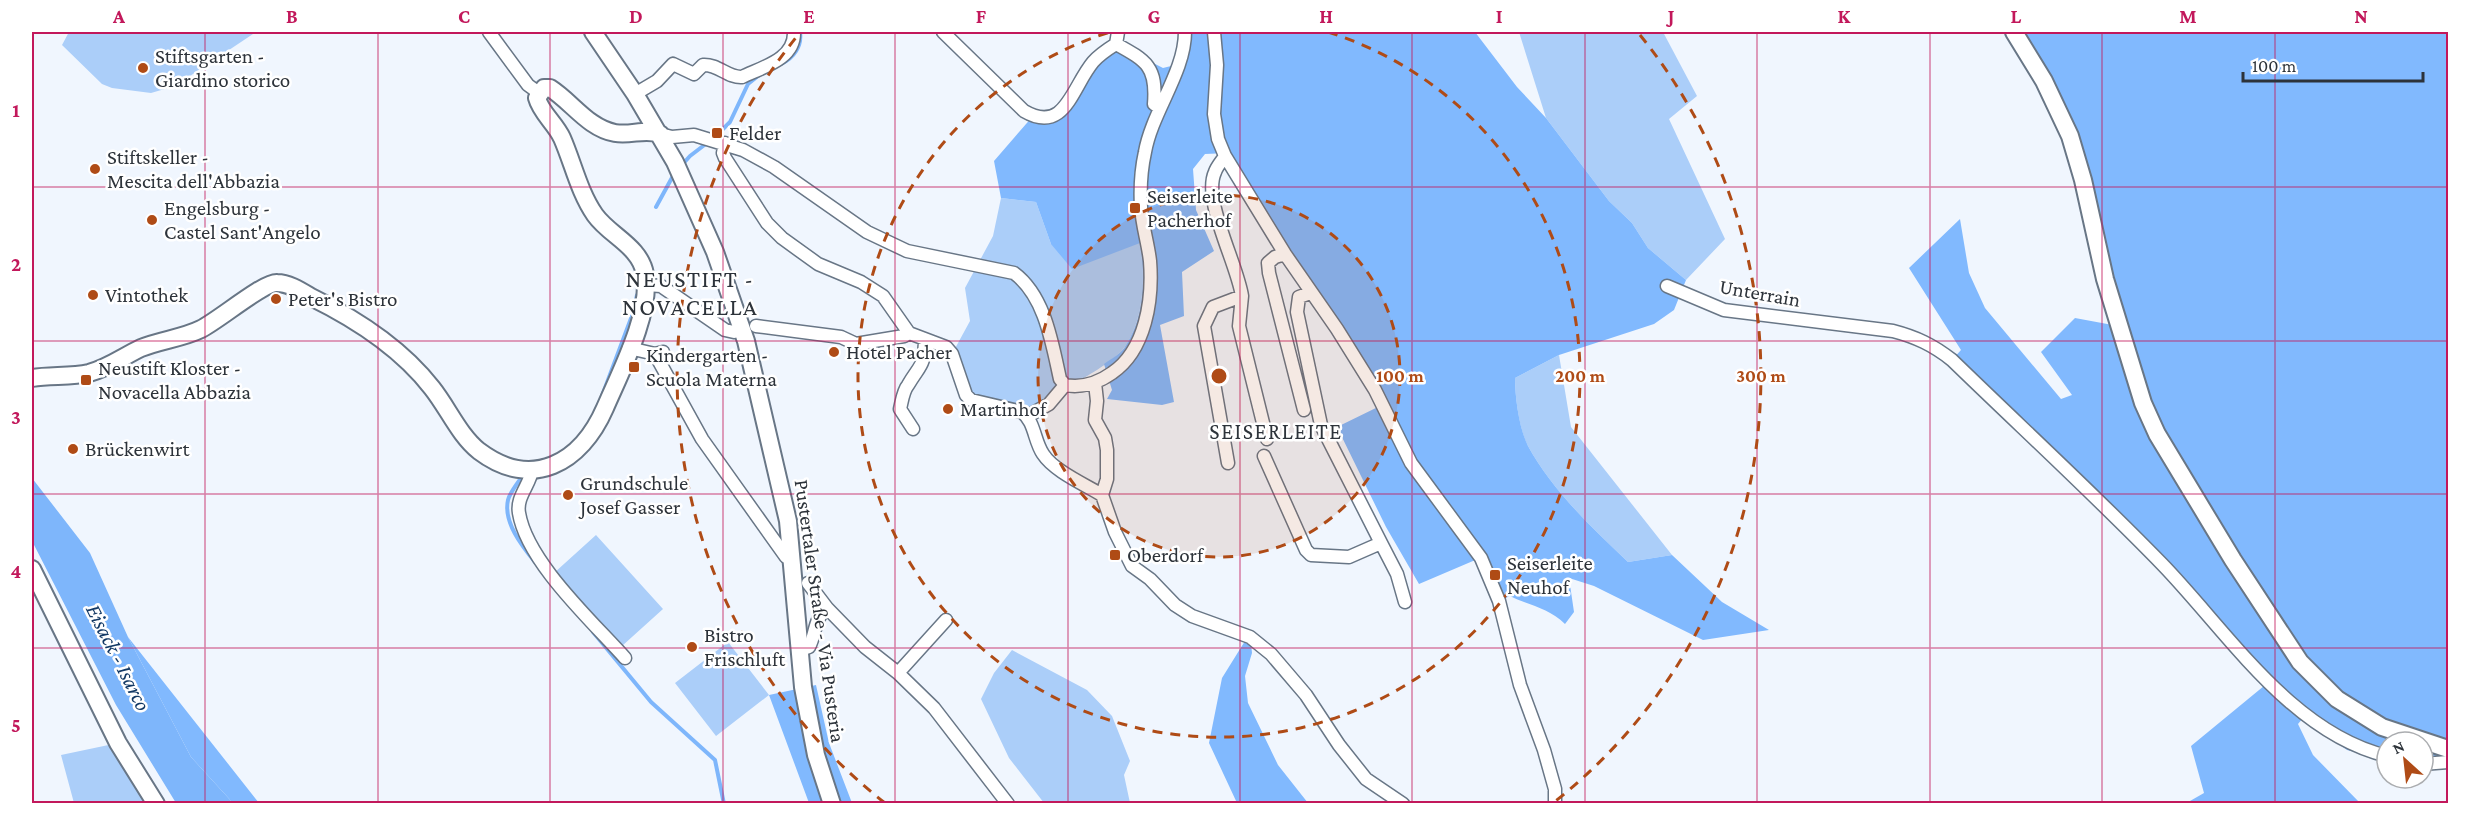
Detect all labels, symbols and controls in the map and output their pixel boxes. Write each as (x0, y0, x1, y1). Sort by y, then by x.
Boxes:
text: A (112, 5, 126, 27)
text: B (286, 5, 298, 27)
text: C (458, 5, 470, 27)
text: D (629, 5, 643, 27)
text: E (803, 5, 815, 27)
text: F (976, 5, 987, 27)
text: G (1148, 5, 1161, 27)
text: H (1319, 5, 1333, 27)
text: I (1496, 5, 1503, 27)
text: J (1666, 5, 1675, 27)
text: K (1838, 5, 1852, 27)
text: L (2011, 5, 2022, 27)
text: M (2179, 5, 2197, 27)
text: N (2354, 5, 2368, 27)
place label: Stiftsgarten - Giardino storico (155, 44, 290, 92)
scale bar (2243, 45, 2423, 83)
text: 100 m (2252, 56, 2297, 76)
marker: Stiftsgarten - Giardino storico (136, 61, 150, 75)
text: 1 (12, 99, 20, 121)
place label: Felder (729, 121, 782, 145)
marker: Felder (710, 126, 724, 140)
place label: Stiftskeller - Mescita dell'Abbazia (107, 145, 280, 193)
marker: Stiftskeller - Mescita dell'Abbazia (88, 162, 102, 176)
place label: Seiserleite Pacherhof (1147, 184, 1233, 232)
place label: Engelsburg - Castel Sant'Angelo (164, 196, 321, 244)
marker: Seiserleite Pacherhof (1128, 201, 1142, 215)
marker: Engelsburg - Castel Sant'Angelo (145, 213, 159, 227)
text: 2 (11, 253, 21, 275)
district label: NEUSTIFT - NOVACELLA (622, 265, 758, 320)
street label: Unterrain (1718, 274, 1802, 312)
place label: Vintothek (105, 283, 188, 307)
place label: Peter's Bistro (288, 287, 397, 311)
marker: Vintothek (86, 288, 100, 302)
marker: Peter's Bistro (269, 292, 283, 306)
place label: Hotel Pacher (846, 340, 953, 364)
place label: Kindergarten - Scuola Materna (646, 343, 777, 391)
marker: Hotel Pacher (827, 345, 841, 359)
place label: Neustift Kloster - Novacella Abbazia (98, 356, 251, 404)
marker: Kindergarten - Scuola Materna (627, 360, 641, 374)
centre of rings (1209, 366, 1229, 386)
text: 100 m (1376, 366, 1424, 386)
text: 200 m (1555, 366, 1606, 386)
text: 300 m (1736, 366, 1786, 386)
marker: Neustift Kloster - Novacella Abbazia (79, 373, 93, 387)
place label: Martinhof (960, 397, 1048, 421)
marker: Martinhof (941, 402, 955, 416)
text: 3 (11, 406, 21, 428)
district label: SEISERLEITE (1209, 419, 1343, 444)
place label: Brückenwirt (85, 437, 190, 461)
marker: Brückenwirt (66, 442, 80, 456)
place label: Grundschule Josef Gasser (578, 471, 688, 519)
street label: Pustertaler Straße - Via Pusteria (790, 478, 850, 744)
marker: Grundschule Josef Gasser (561, 488, 575, 502)
place label: Oberdorf (1127, 543, 1205, 567)
marker: Oberdorf (1108, 548, 1122, 562)
place label: Seiserleite Neuhof (1507, 551, 1593, 599)
text: 4 (11, 560, 22, 582)
marker: Seiserleite Neuhof (1488, 568, 1502, 582)
water label: Eisack - Isarco (81, 600, 156, 715)
place label: Bistro Frischluft (704, 623, 786, 671)
marker: Bistro Frischluft (685, 640, 699, 654)
text: 5 (11, 714, 21, 736)
north arrow (2375, 730, 2435, 790)
text: N (2390, 737, 2407, 757)

